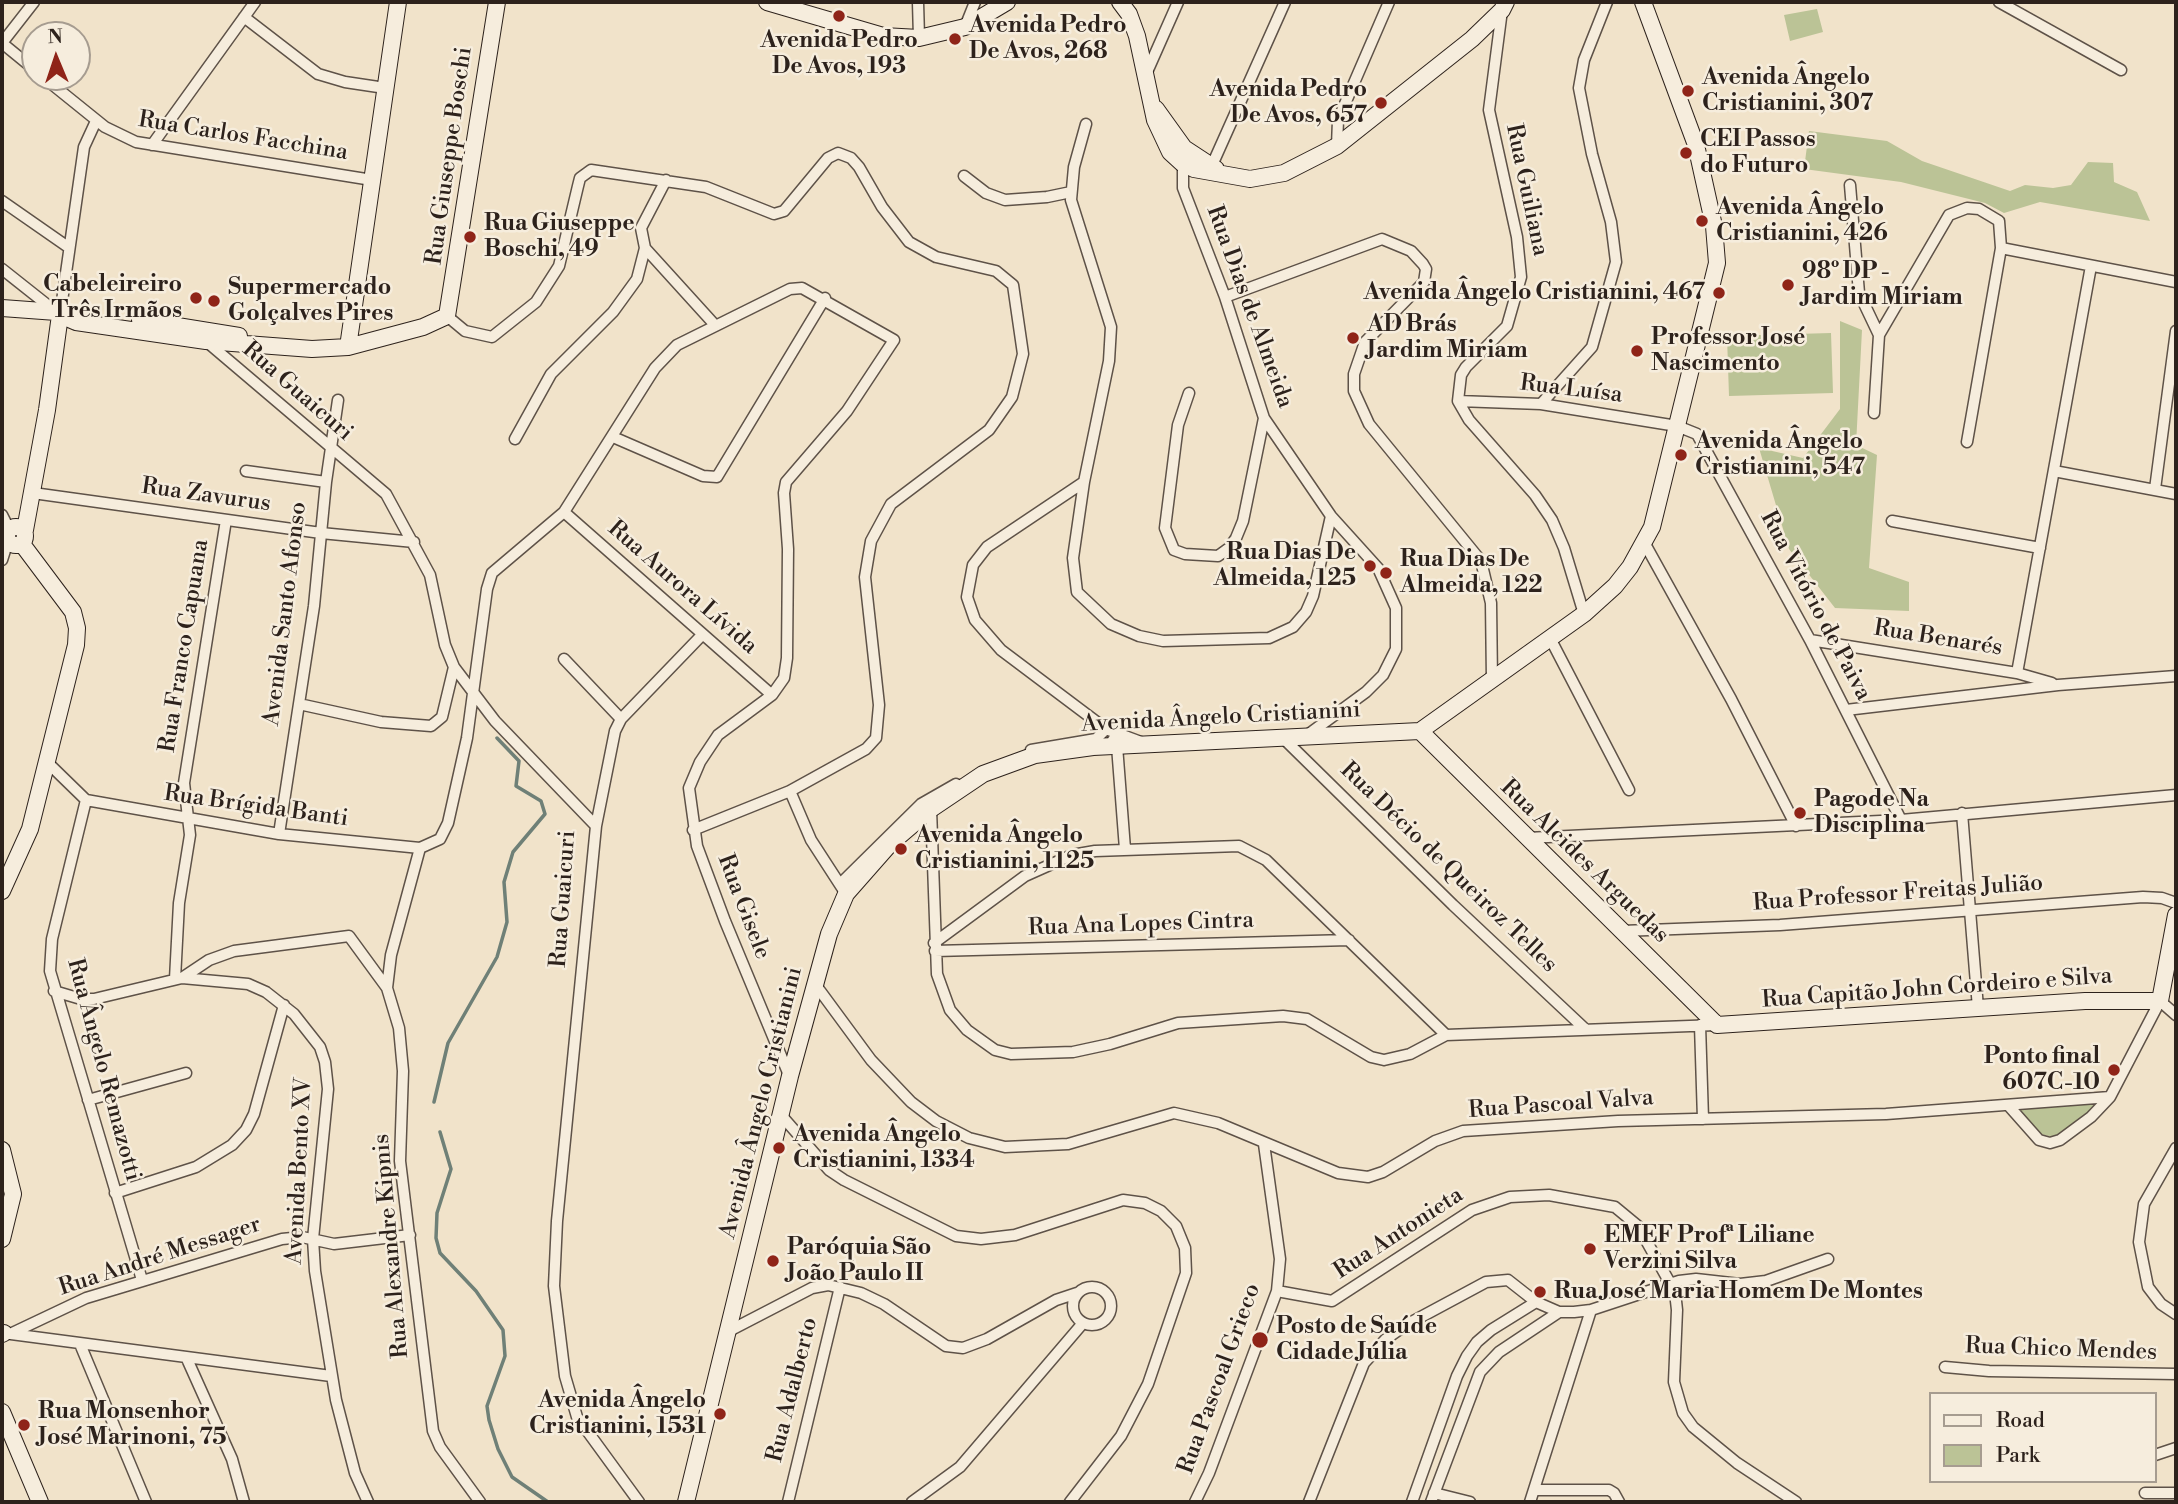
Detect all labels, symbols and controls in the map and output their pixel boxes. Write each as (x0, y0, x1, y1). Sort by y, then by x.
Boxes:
marker: Avenida Pedro De Avos, 193 (831, 8, 847, 24)
place label: Avenida Pedro De Avos, 268 (969, 12, 1127, 66)
north arrow (21, 21, 91, 91)
text: N (47, 25, 63, 49)
place label: Avenida Pedro De Avos, 193 (760, 27, 918, 81)
marker: Avenida Pedro De Avos, 268 (947, 31, 963, 47)
street label: Rua Giuseppe Boschi (421, 45, 479, 267)
place label: Avenida Ângelo Cristianini, 307 (1702, 64, 1873, 118)
place label: Avenida Pedro De Avos, 657 (1209, 76, 1367, 130)
marker: Avenida Ângelo Cristianini, 307 (1680, 83, 1696, 99)
marker: Avenida Pedro De Avos, 657 (1373, 95, 1389, 111)
street label: Rua Carlos Facchina (136, 107, 350, 167)
street label: Rua Guiliana (1499, 121, 1553, 259)
place label: CEI Passos do Futuro (1700, 126, 1816, 180)
marker: CEI Passos do Futuro (1678, 145, 1694, 161)
place label: Avenida Ângelo Cristianini, 426 (1716, 194, 1888, 248)
street label: Rua Dias de Almeida (1200, 202, 1298, 412)
place label: Rua Giuseppe Boschi, 49 (484, 210, 635, 264)
marker: Avenida Ângelo Cristianini, 426 (1694, 213, 1710, 229)
marker: Rua Giuseppe Boschi, 49 (462, 229, 478, 245)
place label: 98º DP - Jardim Miriam (1802, 258, 1963, 312)
place label: Cabeleireiro Três Irmãos (43, 271, 182, 325)
place label: Supermercado Golçalves Pires (228, 274, 393, 328)
marker: 98º DP - Jardim Miriam (1780, 277, 1796, 293)
place label: Avenida Ângelo Cristianini, 467 (1363, 279, 1705, 307)
marker: Avenida Ângelo Cristianini, 467 (1711, 285, 1727, 301)
marker: Cabeleireiro Três Irmãos (188, 290, 204, 306)
marker: Supermercado Golçalves Pires (206, 293, 222, 309)
place label: AD Brás Jardim Miriam (1367, 311, 1528, 365)
place label: Professor José Nascimento (1651, 324, 1805, 378)
marker: AD Brás Jardim Miriam (1345, 330, 1361, 346)
street label: Rua Guaicuri (236, 337, 358, 447)
marker: Professor José Nascimento (1629, 343, 1645, 359)
street label: Rua Luísa (1518, 370, 1624, 410)
place label: Avenida Ângelo Cristianini, 547 (1695, 428, 1865, 482)
marker: Avenida Ângelo Cristianini, 547 (1673, 447, 1689, 463)
street label: Rua Zavurus (140, 473, 272, 519)
street label: Avenida Santo Afonso (259, 500, 313, 728)
street label: Rua Vitório de Paiva (1753, 507, 1877, 705)
street label: Rua Aurora Lívida (601, 515, 763, 661)
street label: Rua Franco Capuana (155, 537, 215, 755)
place label: Rua Dias De Almeida, 125 (1214, 539, 1356, 593)
place label: Rua Dias De Almeida, 122 (1400, 546, 1543, 600)
marker: Rua Dias De Almeida, 125 (1362, 558, 1378, 574)
marker: Rua Dias De Almeida, 122 (1378, 565, 1394, 581)
street label: Rua Benarés (1872, 615, 2004, 663)
street label: Avenida Ângelo Cristianini (1081, 697, 1361, 739)
street label: Rua Décio de Queiroz Telles (1334, 757, 1562, 979)
street label: Rua Alcides Arguedas (1494, 774, 1674, 950)
street label: Rua Brígida Banti (162, 780, 350, 834)
place label: Pagode Na Disciplina (1814, 786, 1929, 840)
marker: Pagode Na Disciplina (1792, 805, 1808, 821)
place label: Avenida Ângelo Cristianini, 1125 (915, 822, 1094, 876)
street label: Rua Guaicuri (545, 830, 583, 968)
marker: Avenida Ângelo Cristianini, 1125 (893, 841, 909, 857)
street label: Rua Gisele (710, 851, 776, 963)
street label: Rua Professor Freitas Julião (1752, 870, 2044, 918)
street label: Rua Ana Lopes Cintra (1028, 907, 1254, 943)
street label: Rua Ângelo Remazotti (60, 956, 146, 1184)
street label: Rua Capitão John Cordeiro e Silva (1761, 963, 2113, 1015)
street label: Avenida Ângelo Cristianini (715, 964, 809, 1242)
place label: Ponto final 607C-10 (1984, 1043, 2100, 1097)
marker: Ponto final 607C-10 (2106, 1062, 2122, 1078)
street label: Avenida Bento XV (281, 1077, 319, 1265)
street label: Rua Pascoal Valva (1468, 1085, 1654, 1125)
place label: Avenida Ângelo Cristianini, 1334 (793, 1121, 975, 1175)
street label: Rua Alexandre Kipnis (368, 1133, 416, 1359)
marker: Avenida Ângelo Cristianini, 1334 (771, 1140, 787, 1156)
street label: Rua Antonieta (1329, 1182, 1469, 1286)
street label: Rua André Messager (55, 1211, 265, 1303)
place label: EMEF Profª Liliane Verzini Silva (1604, 1222, 1815, 1276)
place label: Paróquia São João Paulo II (787, 1234, 931, 1288)
marker: EMEF Profª Liliane Verzini Silva (1582, 1241, 1598, 1257)
marker: Paróquia São João Paulo II (765, 1253, 781, 1269)
place label: Rua José Maria Homem De Montes (1554, 1278, 1923, 1306)
street label: Rua Pascoal Grieco (1173, 1280, 1267, 1478)
marker: Rua José Maria Homem De Montes (1532, 1284, 1548, 1300)
place label: Posto de Saúde Cidade Júlia (1276, 1313, 1437, 1367)
street label: Rua Adalberto (762, 1315, 824, 1465)
marker: Posto de Saúde Cidade Júlia (1250, 1330, 1270, 1350)
street label: Rua Chico Mendes (1964, 1333, 2158, 1367)
place label: Avenida Ângelo Cristianini, 1531 (529, 1387, 706, 1441)
legend (1930, 1392, 2157, 1483)
place label: Rua Monsenhor José Marinoni, 75 (38, 1398, 227, 1452)
marker: Avenida Ângelo Cristianini, 1531 (712, 1406, 728, 1422)
text: Road (1996, 1408, 2045, 1434)
marker: Rua Monsenhor José Marinoni, 75 (16, 1417, 32, 1433)
text: Park (1996, 1443, 2040, 1469)

